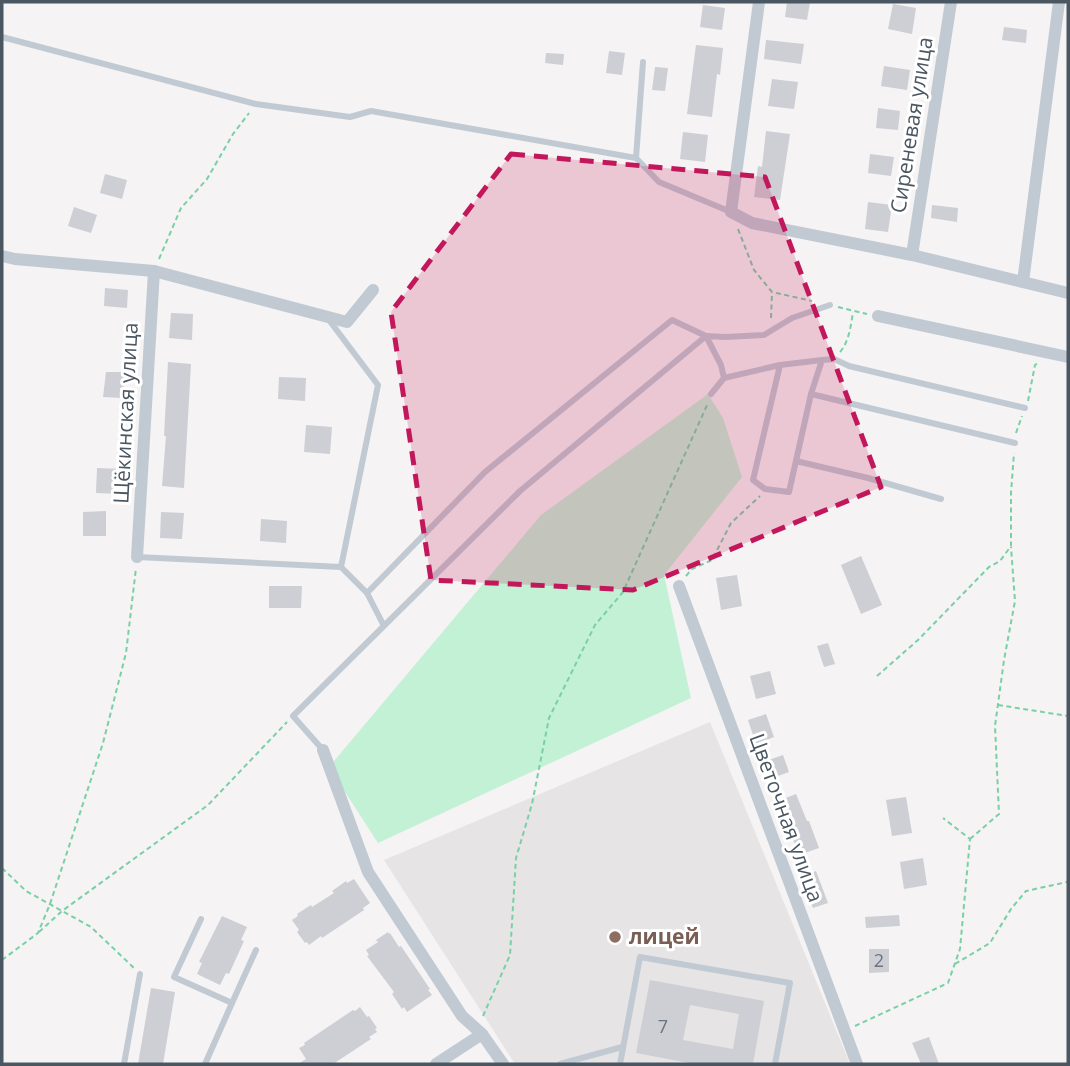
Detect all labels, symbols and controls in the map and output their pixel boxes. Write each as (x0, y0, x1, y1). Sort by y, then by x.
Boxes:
street label: Сиреневая улица (883, 35, 939, 215)
street label: Щёкинская улица (106, 322, 144, 504)
street label: Цветочная улица (743, 730, 830, 906)
place label: лицей (629, 922, 700, 950)
marker: лицей (607, 929, 623, 945)
house number: 2 (874, 948, 884, 972)
house number: 7 (658, 1014, 668, 1038)

